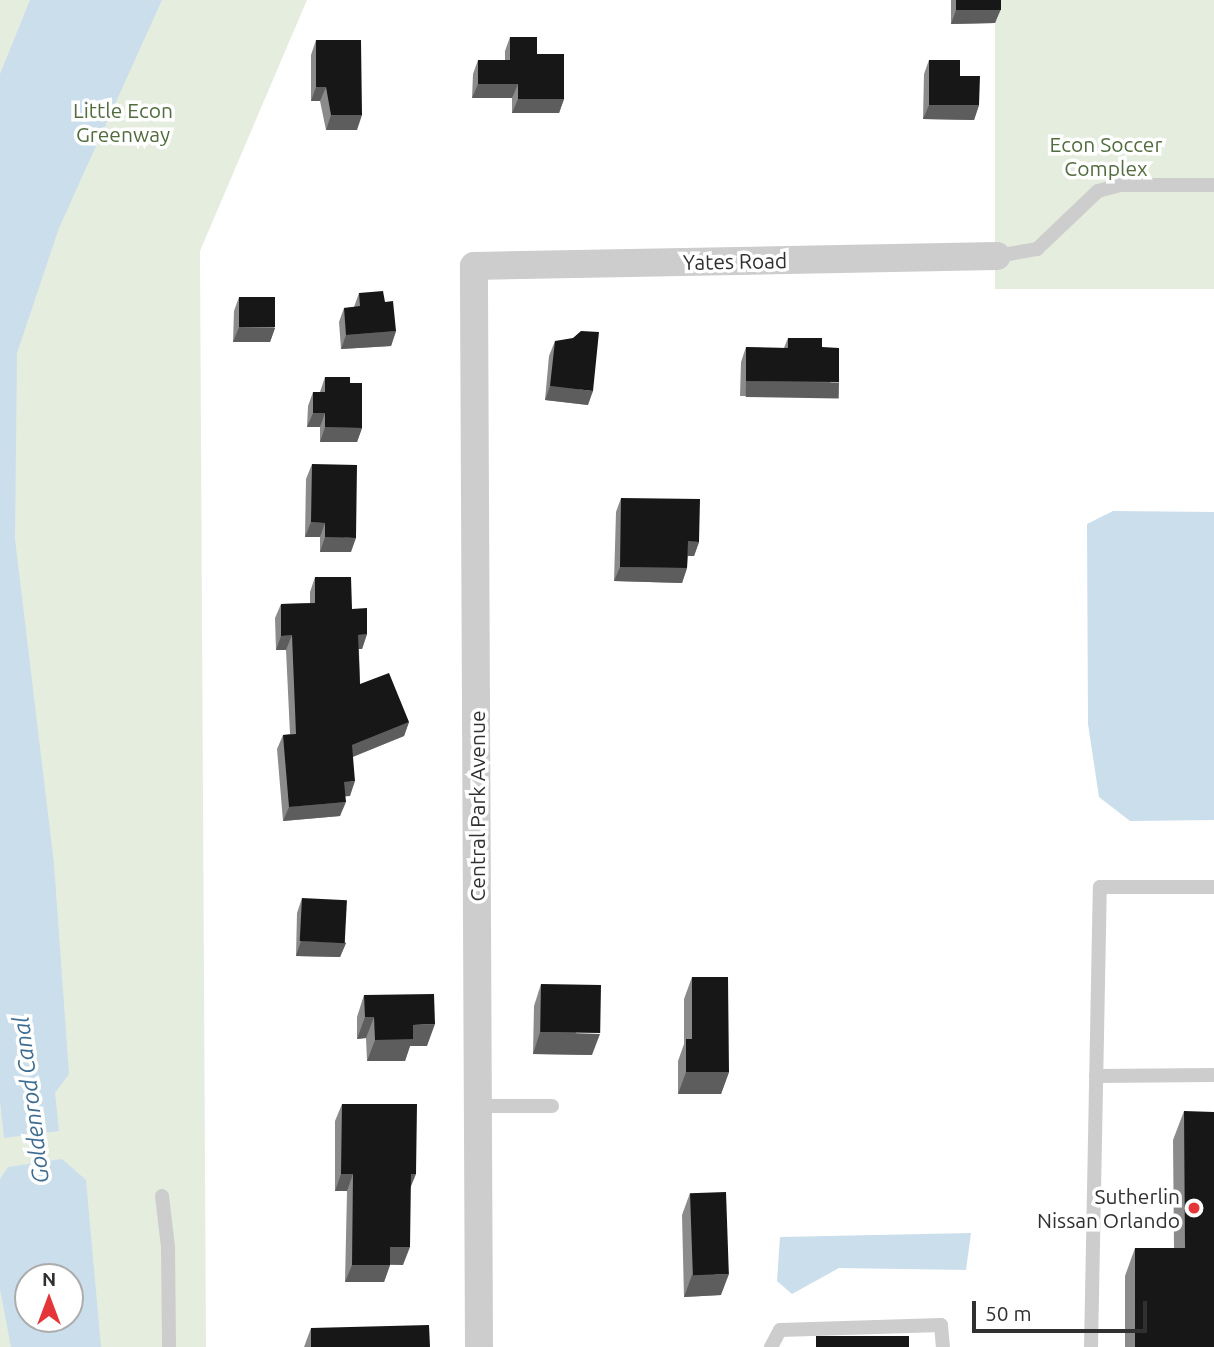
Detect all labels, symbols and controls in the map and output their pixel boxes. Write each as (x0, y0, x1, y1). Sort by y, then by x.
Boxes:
park label: Little Econ Greenway (73, 97, 173, 147)
park label: Econ Soccer Complex (1050, 131, 1162, 181)
street label: Yates Road (683, 247, 787, 275)
street label: Central Park Avenue (464, 710, 490, 902)
water label: Goldenrod Canal (7, 1015, 55, 1185)
place label: Sutherlin Nissan Orlando (1037, 1183, 1180, 1233)
marker: Sutherlin Nissan Orlando (1186, 1200, 1202, 1216)
north arrow (14, 1263, 84, 1333)
text: N (42, 1268, 56, 1290)
scale bar (976, 1288, 1151, 1332)
text: 50 m (985, 1301, 1032, 1325)

